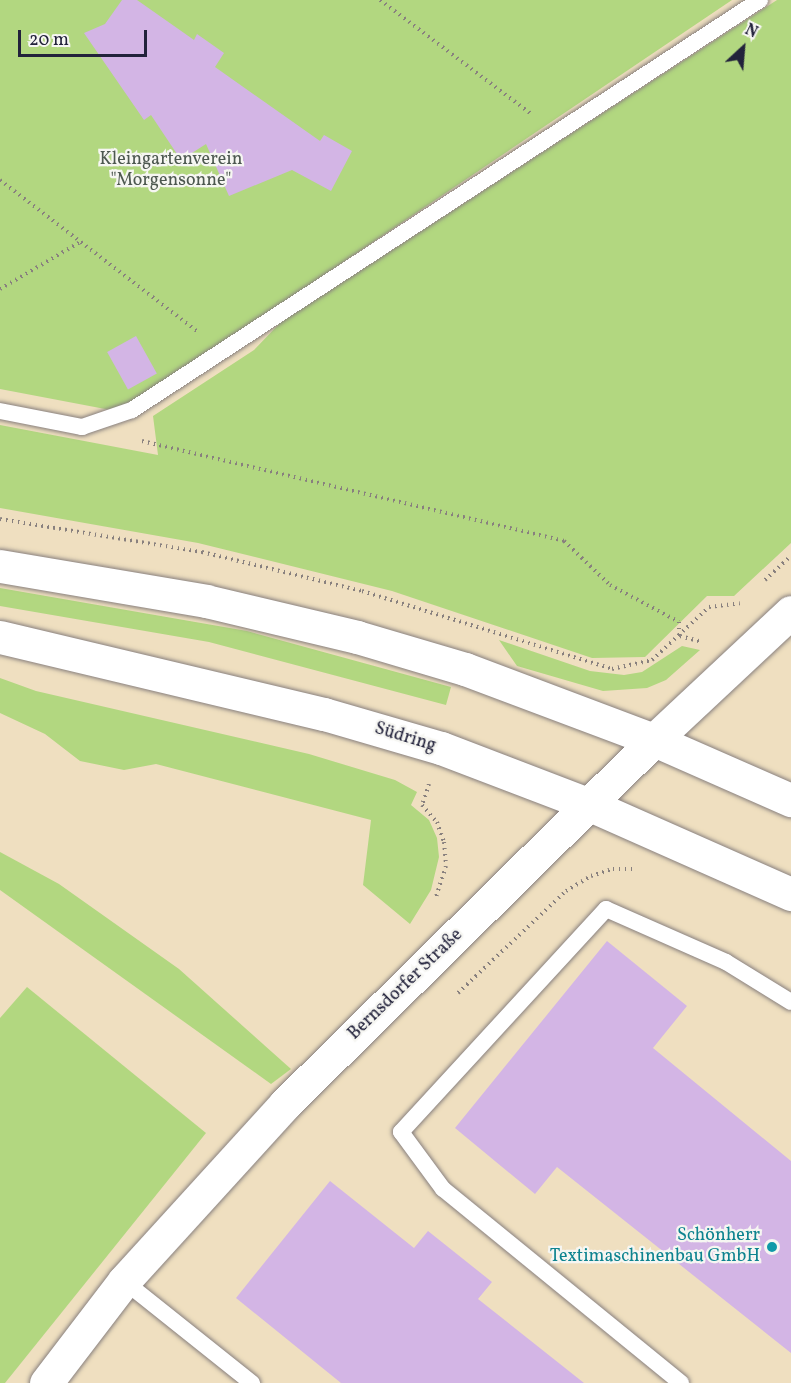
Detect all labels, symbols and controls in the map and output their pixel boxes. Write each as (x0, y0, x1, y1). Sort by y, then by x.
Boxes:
scale bar (21, 18, 150, 56)
north arrow (713, 18, 773, 78)
text: N (741, 19, 761, 44)
text: 20 m (29, 28, 69, 53)
park label: Kleingartenverein "Morgensonne" (100, 150, 242, 192)
street label: Südring (372, 718, 438, 758)
street label: Bernsdorfer Straße (344, 925, 468, 1045)
place label: Schönherr Textimaschinenbau GmbH (550, 1226, 760, 1268)
marker: Schönherr Textimaschinenbau GmbH (765, 1240, 779, 1254)

